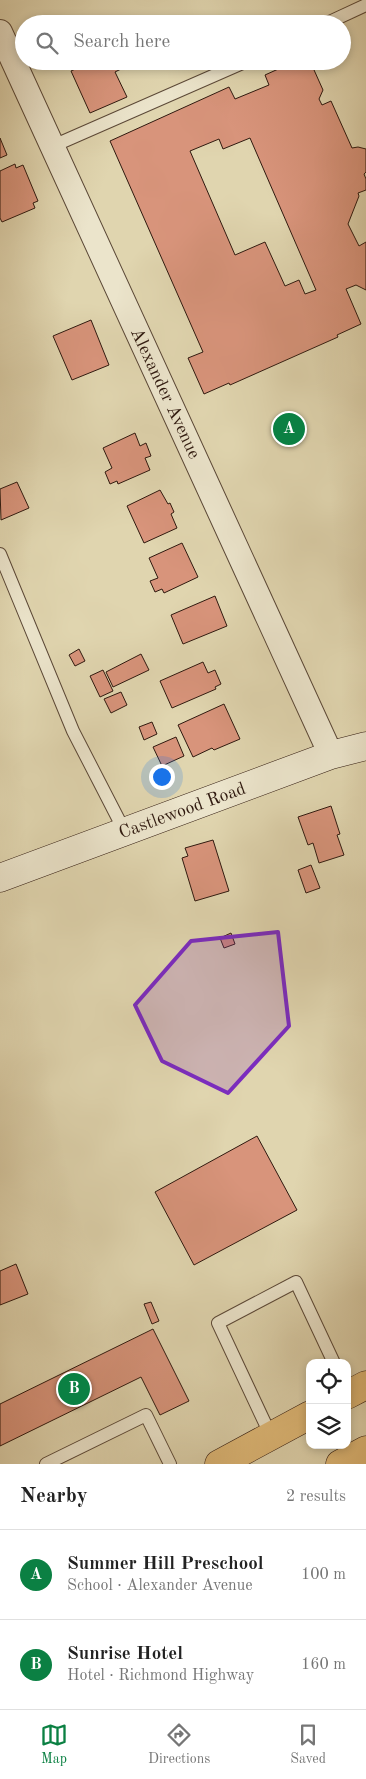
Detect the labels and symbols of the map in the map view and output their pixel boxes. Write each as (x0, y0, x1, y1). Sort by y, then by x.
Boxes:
street label: Alexander Avenue (127, 325, 203, 462)
pin: A (273, 410, 305, 448)
your location (149, 764, 175, 790)
street label: Castlewood Road (116, 780, 248, 842)
pin: B (58, 1370, 90, 1408)

